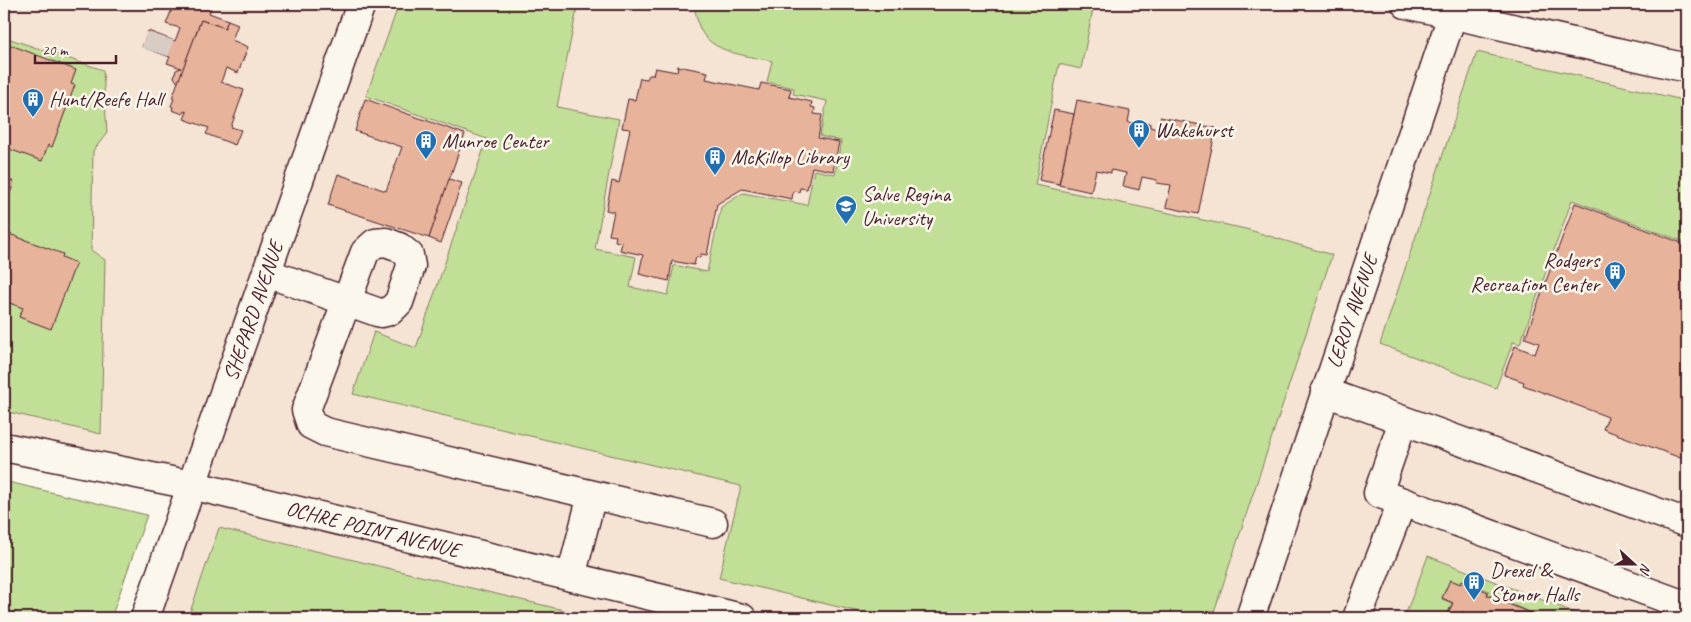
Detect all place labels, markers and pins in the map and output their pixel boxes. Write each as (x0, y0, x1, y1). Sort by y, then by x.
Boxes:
place label: Hunt/Reefe Hall (49, 86, 166, 112)
building icon: Hunt/Reefe Hall (21, 87, 45, 118)
place label: Wakehurst (1155, 117, 1235, 143)
building icon: Wakehurst (1127, 118, 1151, 149)
place label: Munroe Center (442, 128, 550, 154)
building icon: Munroe Center (414, 129, 438, 160)
place label: McKillop Library (731, 144, 851, 170)
building icon: McKillop Library (703, 145, 727, 176)
place label: Salve Regina University (862, 181, 952, 231)
school or university icon: Salve Regina University (834, 194, 858, 225)
place label: Rodgers Recreation Center (1470, 247, 1601, 297)
building icon: Rodgers Recreation Center (1603, 260, 1627, 291)
place label: Drexel & Stonor Halls (1490, 557, 1581, 607)
building icon: Drexel & Stonor Halls (1462, 570, 1486, 601)

